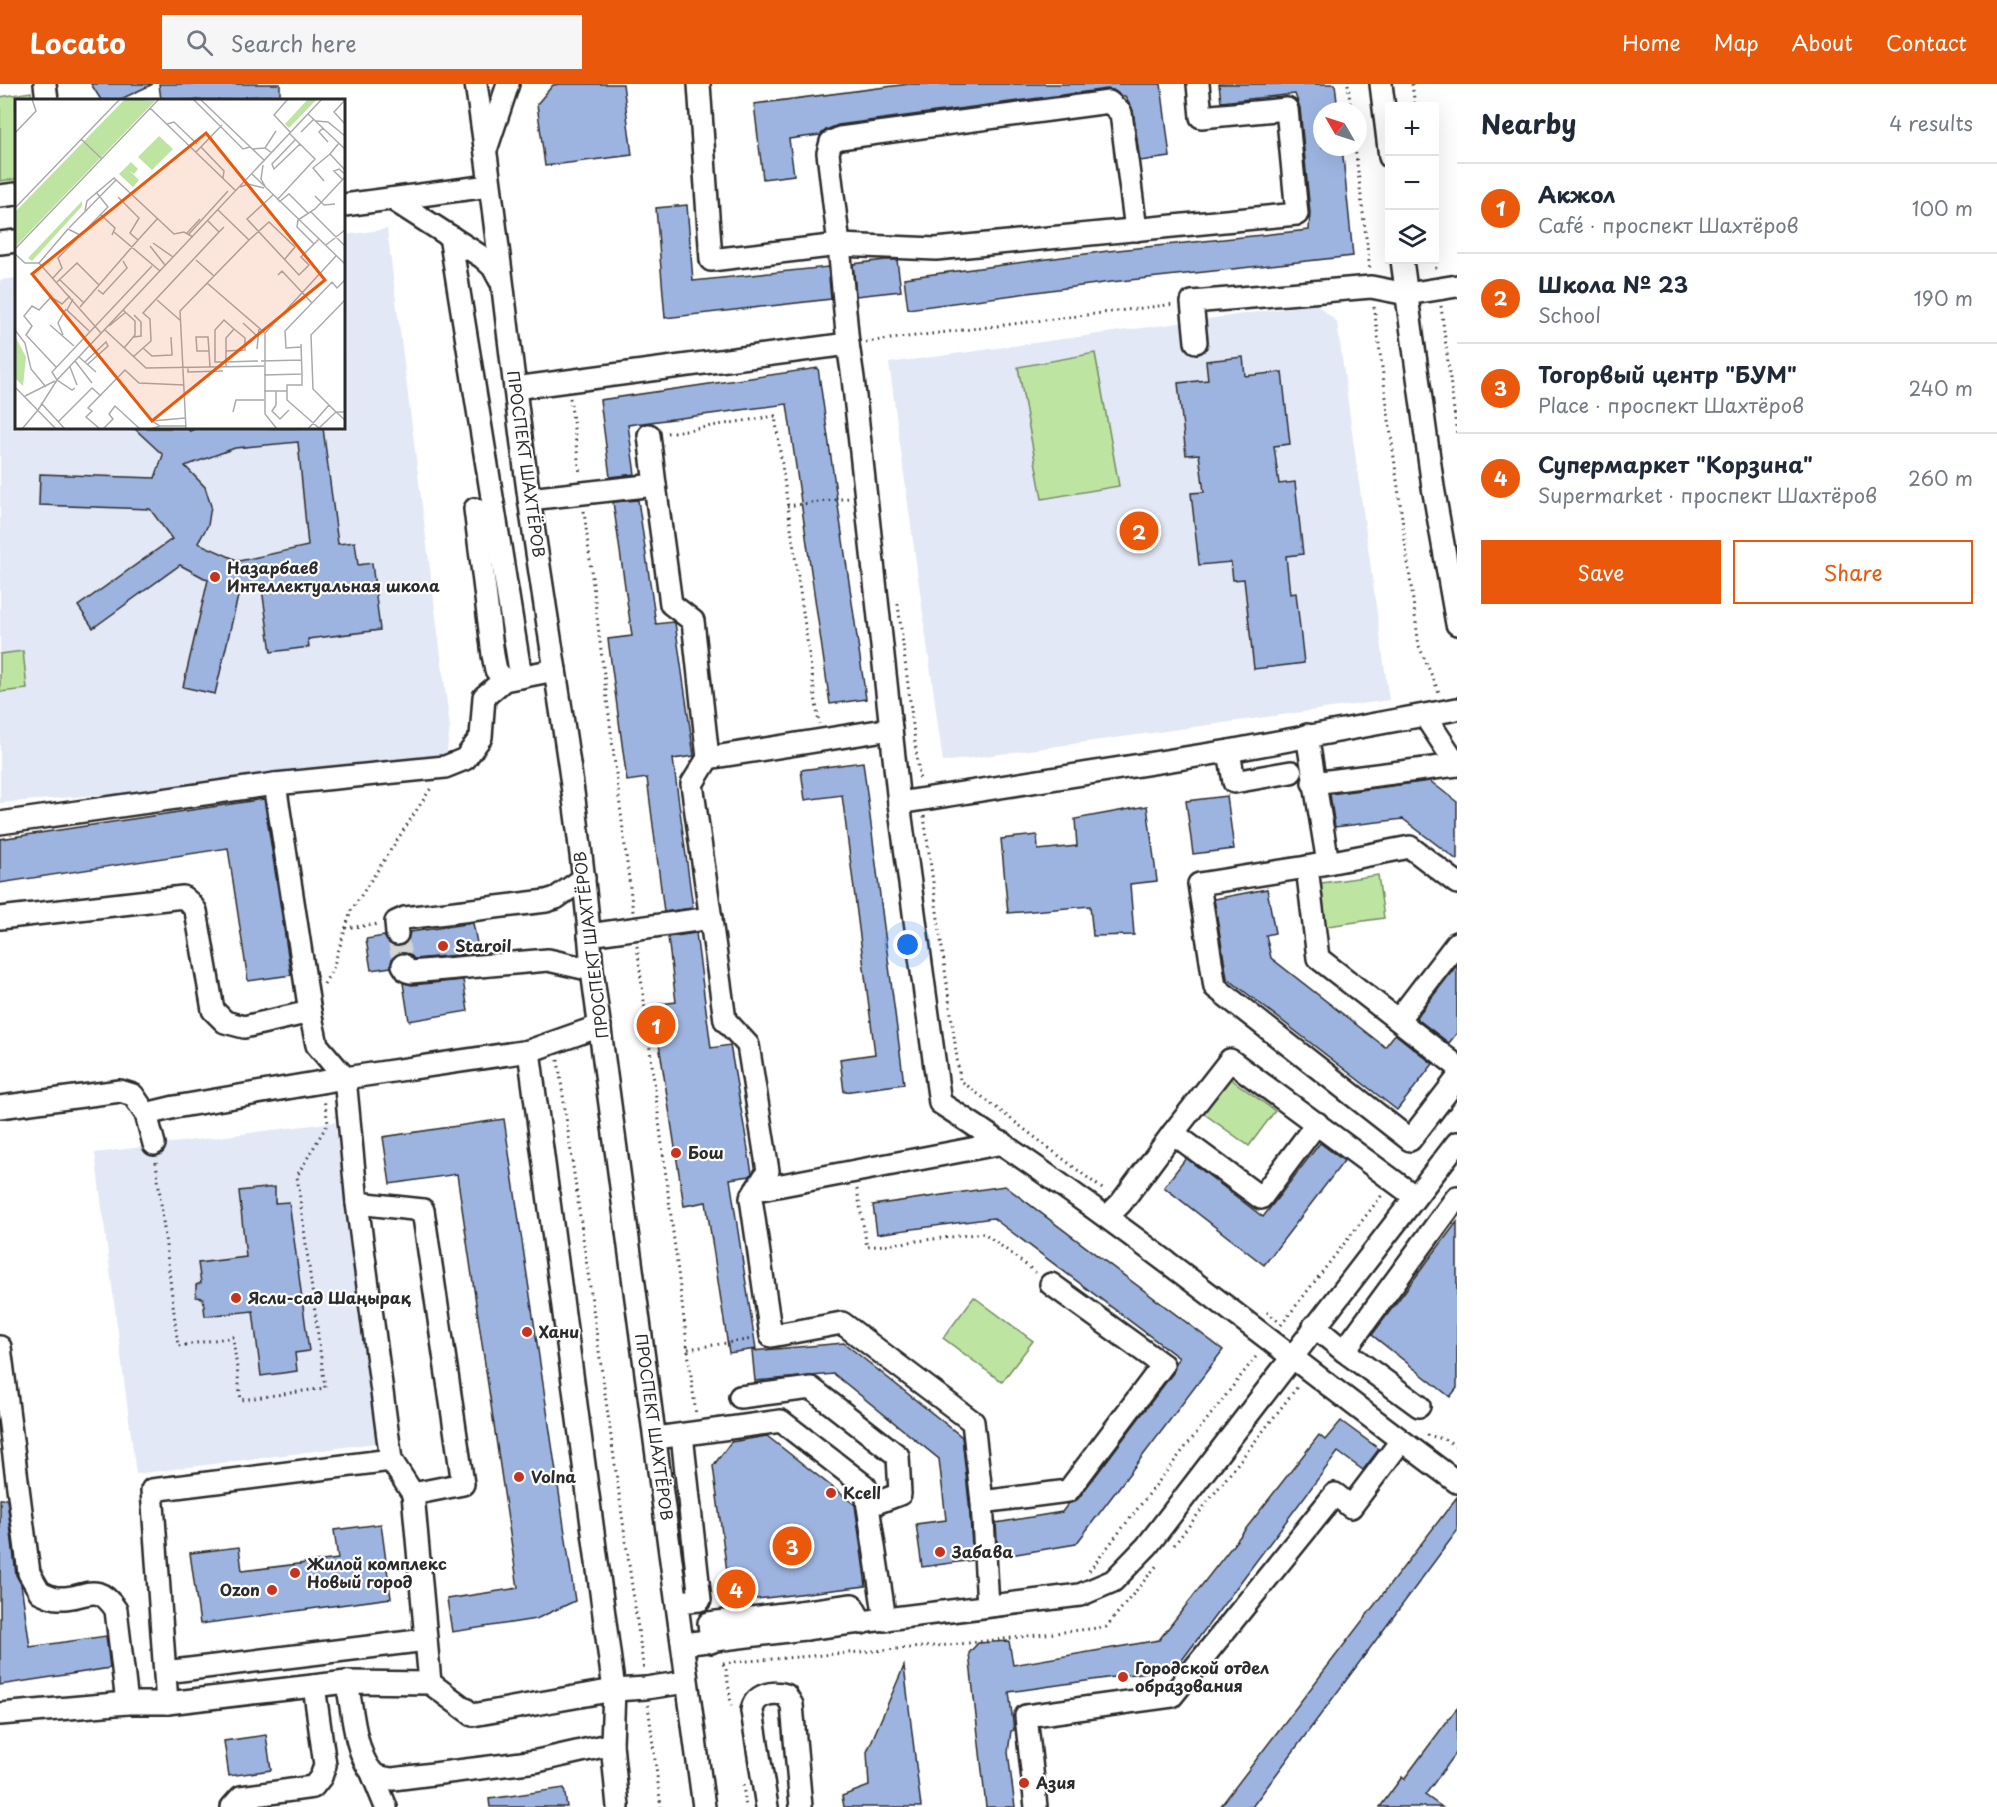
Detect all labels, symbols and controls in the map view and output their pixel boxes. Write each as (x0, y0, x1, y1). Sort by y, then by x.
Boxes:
search box (162, 15, 582, 69)
text: Locato (30, 21, 126, 64)
icon: search (183, 26, 216, 59)
text: Search here (231, 26, 357, 59)
text: Home (1622, 26, 1681, 58)
text: Map (1714, 26, 1759, 58)
text: About (1792, 26, 1853, 58)
text: Contact (1886, 26, 1967, 58)
inset map (15, 99, 345, 429)
north arrow (1313, 102, 1367, 156)
map controls (1385, 102, 1439, 264)
button: + (1385, 102, 1439, 156)
text: Nearby (1481, 104, 1576, 143)
text: 4 results (1889, 108, 1973, 138)
button: − (1385, 156, 1439, 210)
text: Акжол (1538, 177, 1616, 210)
text: 1 (1496, 193, 1505, 223)
text: 100 m (1912, 193, 1973, 223)
button: layers (1385, 210, 1439, 264)
text: Café · проспект Шахтёров (1538, 210, 1799, 240)
text: Школа № 23 (1538, 267, 1688, 300)
text: 2 (1493, 283, 1508, 313)
text: 190 m (1914, 283, 1973, 313)
text: School (1538, 300, 1601, 330)
text: Тогорвый центр "БУМ" (1538, 357, 1797, 390)
street label: ПРОСПЕКТ ШАХТЁРОВ (502, 369, 552, 559)
text: 3 (1494, 373, 1507, 403)
text: 240 m (1908, 373, 1973, 403)
text: Place · проспект Шахтёров (1538, 390, 1804, 420)
text: Супермаркет "Корзина" (1538, 447, 1813, 480)
text: 4 (1494, 463, 1507, 493)
text: 260 m (1908, 463, 1973, 493)
text: Supermarket · проспект Шахтёров (1538, 480, 1877, 510)
pin: 2 (1120, 508, 1158, 554)
button: Save (1481, 540, 1721, 604)
button: Share (1733, 540, 1973, 604)
place label: Назарбаев Интеллектуальная школа (227, 555, 440, 597)
marker: Назарбаев Интеллектуальная школа (208, 570, 222, 584)
street label: ПРОСПЕКТ ШАХТЁРОВ (567, 850, 613, 1040)
your location (893, 930, 922, 959)
place label: Staroil (455, 933, 511, 957)
marker: Staroil (436, 939, 450, 953)
pin: 1 (636, 1002, 676, 1048)
place label: Бош (688, 1140, 724, 1164)
marker: Бош (669, 1146, 683, 1160)
place label: Ясли-сад Шаңырақ (248, 1285, 411, 1309)
marker: Ясли-сад Шаңырақ (229, 1291, 243, 1305)
place label: Хани (539, 1319, 579, 1343)
marker: Хани (520, 1325, 534, 1339)
street label: ПРОСПЕКТ ШАХТЁРОВ (630, 1332, 680, 1522)
place label: Volna (531, 1464, 576, 1488)
marker: Volna (512, 1470, 526, 1484)
place label: Kcell (843, 1480, 881, 1504)
marker: Kcell (824, 1486, 838, 1500)
pin: 3 (772, 1524, 812, 1568)
place label: Забава (951, 1539, 1013, 1563)
marker: Забава (933, 1545, 947, 1559)
place label: Жилой комплекс Новый город (306, 1551, 447, 1593)
marker: Жилой комплекс Новый город (288, 1566, 302, 1580)
pin: 4 (716, 1566, 756, 1612)
place label: Ozon (220, 1577, 260, 1601)
marker: Ozon (265, 1583, 279, 1597)
place label: Городской отдел образования (1135, 1655, 1269, 1697)
marker: Городской отдел образования (1116, 1670, 1130, 1684)
place label: Азия (1035, 1770, 1076, 1794)
marker: Азия (1017, 1776, 1031, 1790)

